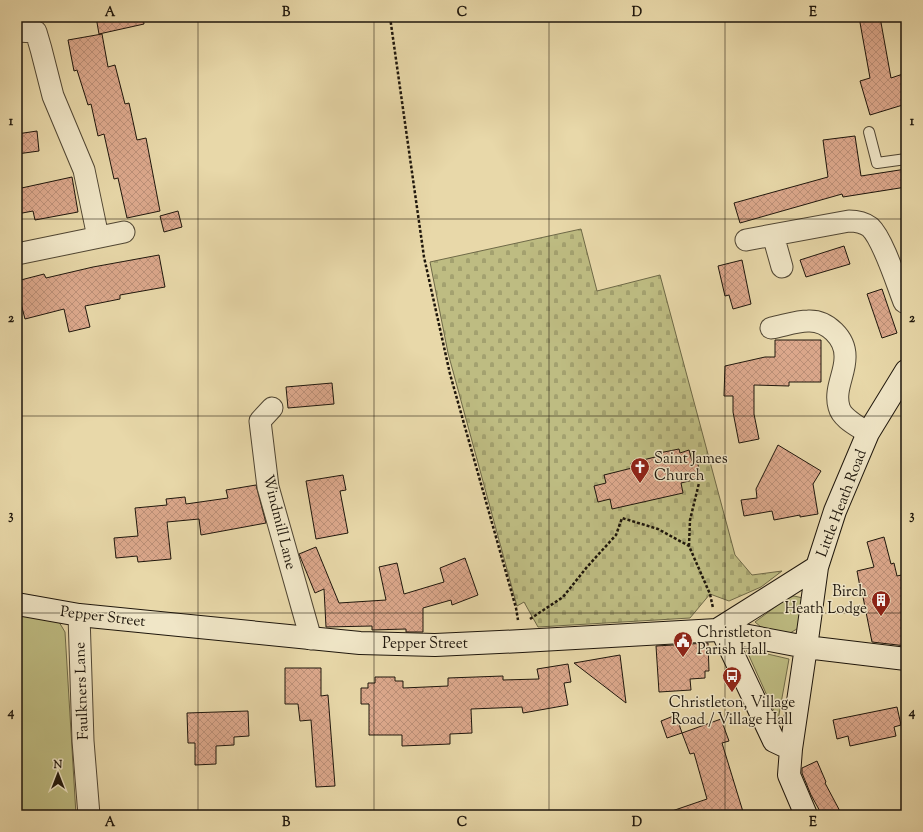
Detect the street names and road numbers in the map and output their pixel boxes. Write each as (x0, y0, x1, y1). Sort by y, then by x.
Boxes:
street label: Little Heath Road (812, 446, 873, 561)
street label: Windmill Lane (257, 473, 300, 572)
street label: Pepper Street (59, 602, 147, 633)
street label: Pepper Street (382, 634, 468, 655)
street label: Faulkners Lane (70, 642, 95, 740)

